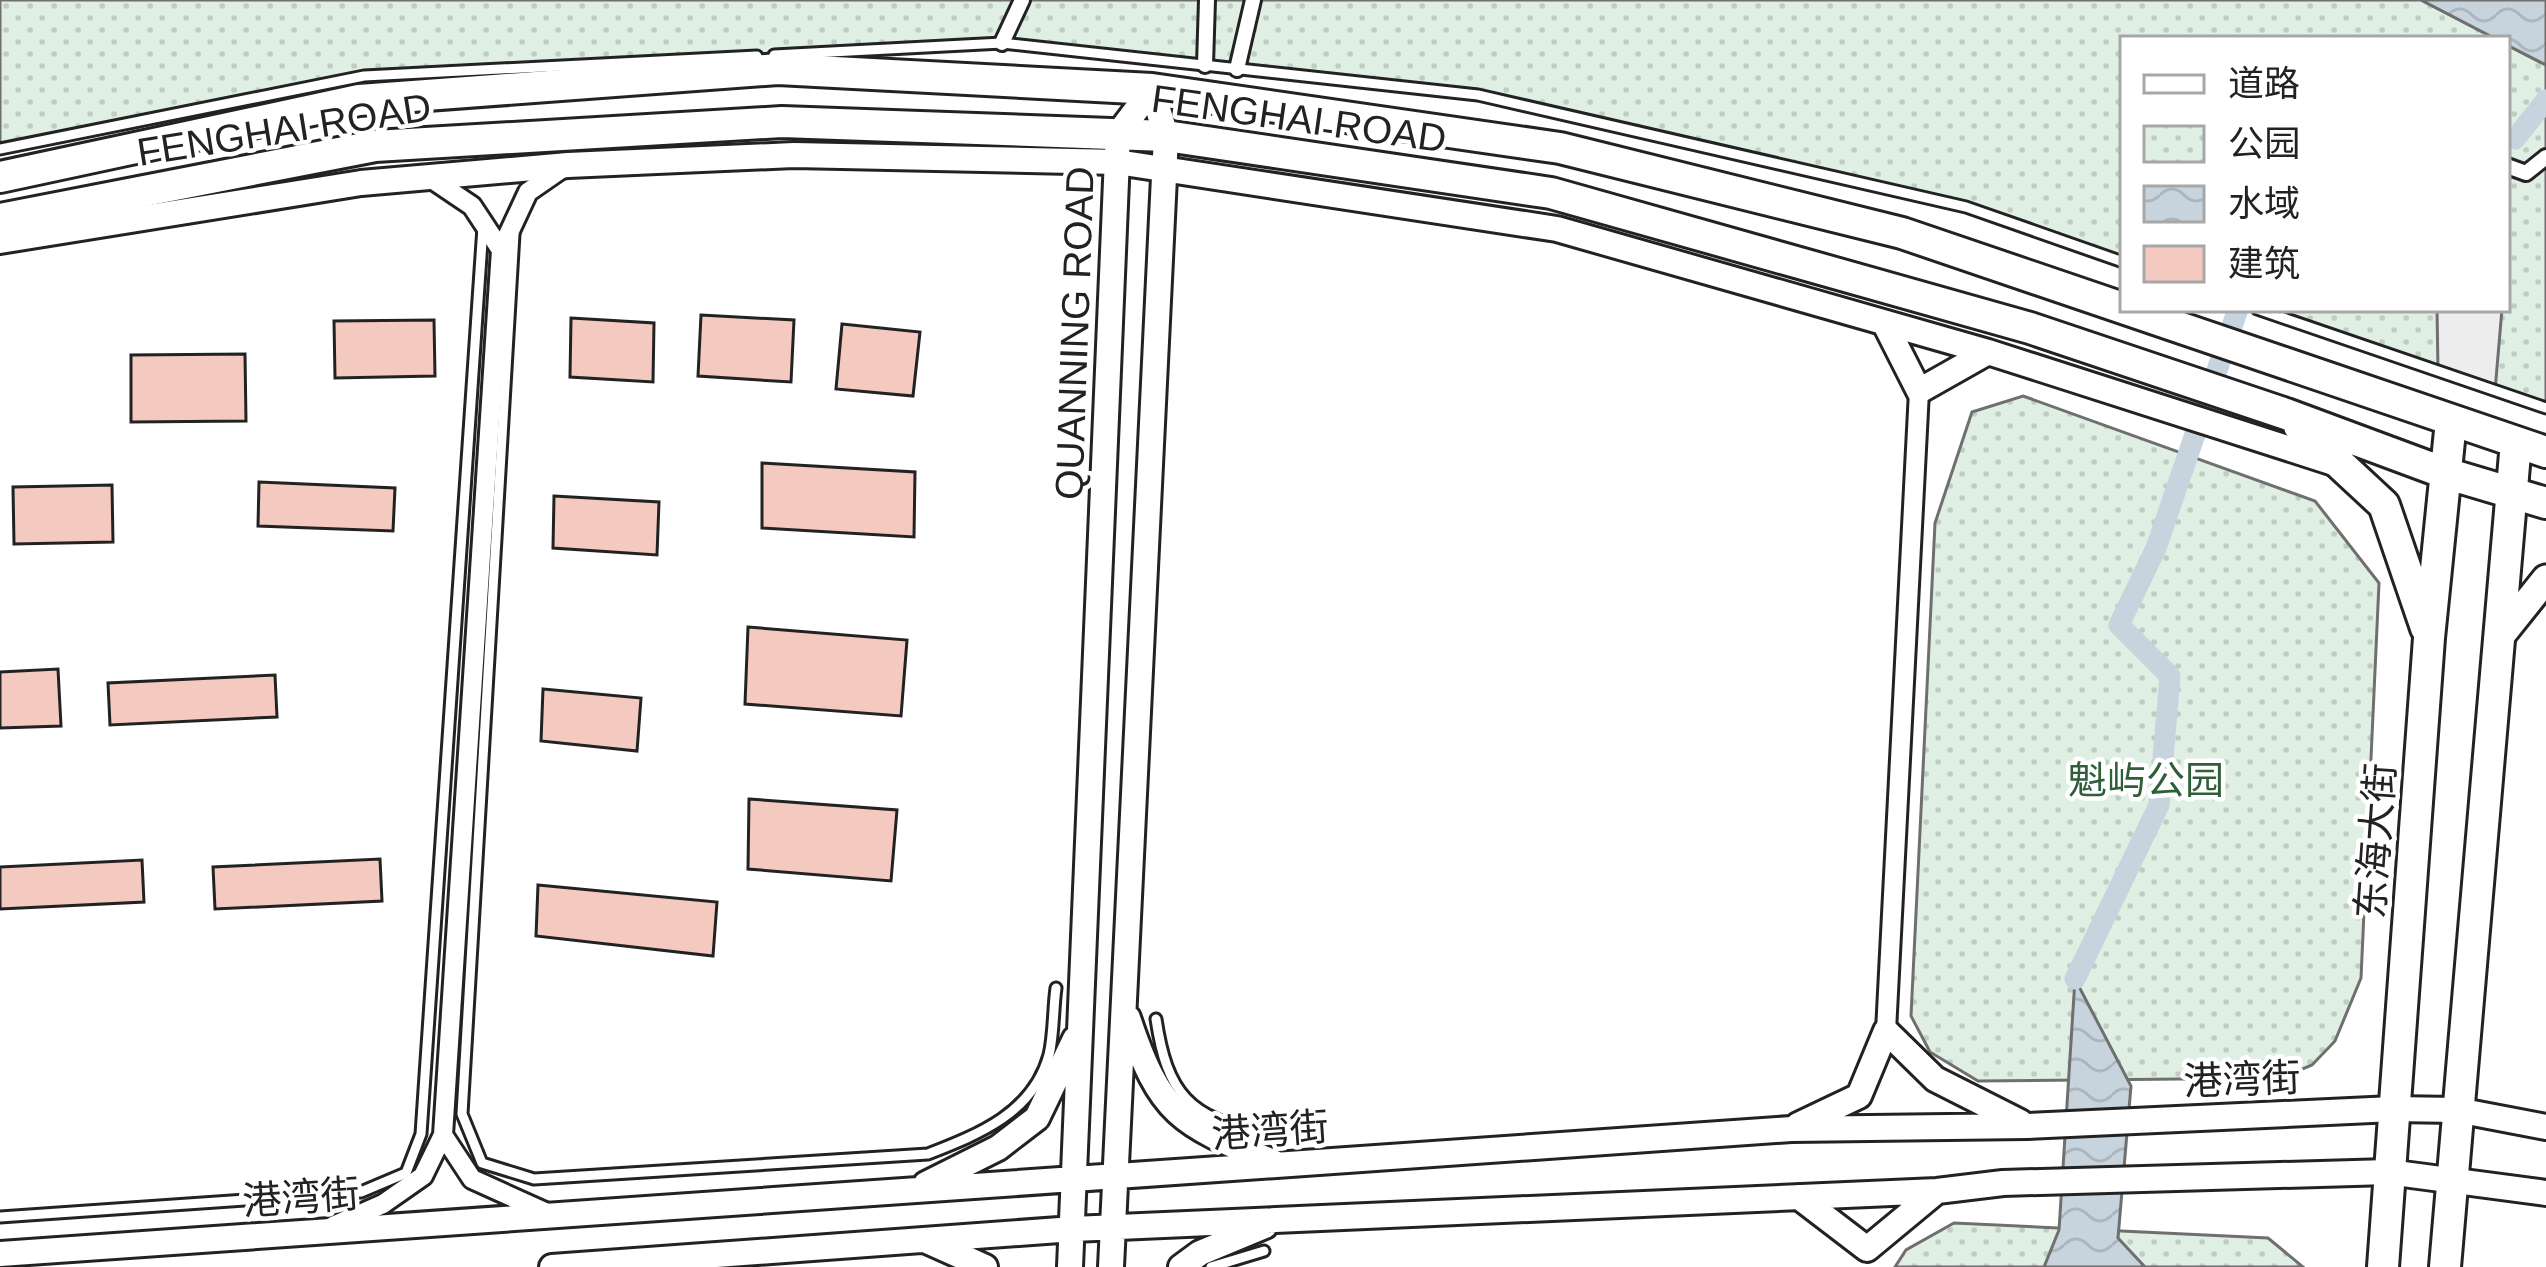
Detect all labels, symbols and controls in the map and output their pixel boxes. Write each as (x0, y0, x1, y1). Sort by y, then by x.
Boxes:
legend (2120, 36, 2510, 312)
text: 道路 (2228, 63, 2300, 104)
street label: FENGHAI ROAD (1149, 77, 1449, 160)
street label: FENGHAI ROAD (134, 85, 434, 174)
text: 公园 (2228, 123, 2300, 164)
street label: QUANNING ROAD (1047, 166, 1102, 501)
text: 水域 (2228, 183, 2300, 224)
text: 建筑 (2228, 243, 2300, 284)
park label: 魁屿公园 (2068, 759, 2224, 802)
street label: 东海大街 (2349, 762, 2402, 920)
street label: 港湾街 (2183, 1056, 2301, 1103)
street label: 港湾街 (1210, 1105, 1330, 1156)
street label: 港湾街 (241, 1172, 361, 1223)

